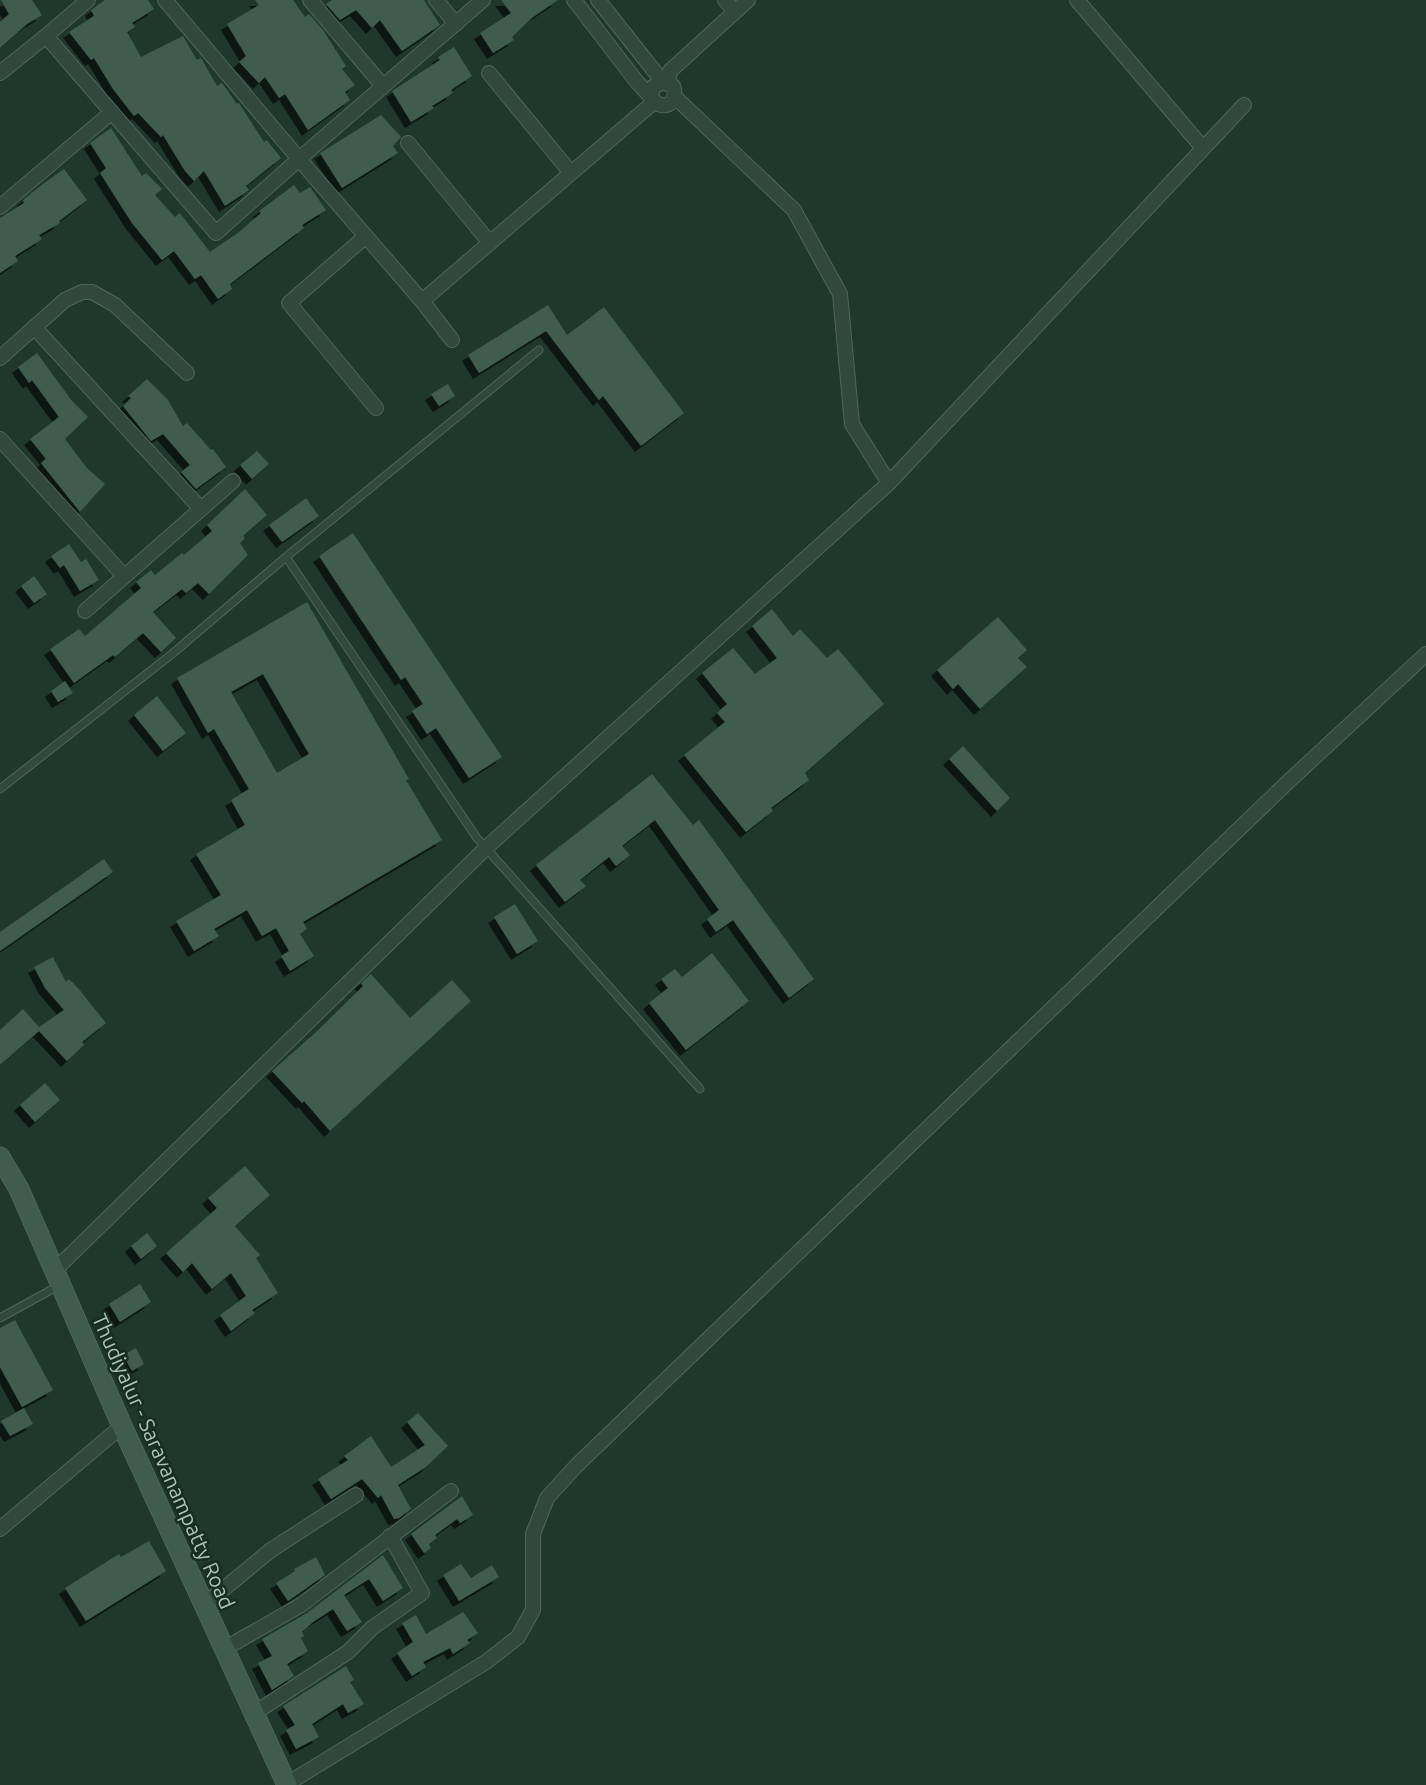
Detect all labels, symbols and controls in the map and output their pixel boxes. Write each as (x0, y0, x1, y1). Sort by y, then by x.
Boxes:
street label: Thudiyalur - Saravanampatty Road (88, 1310, 240, 1612)

